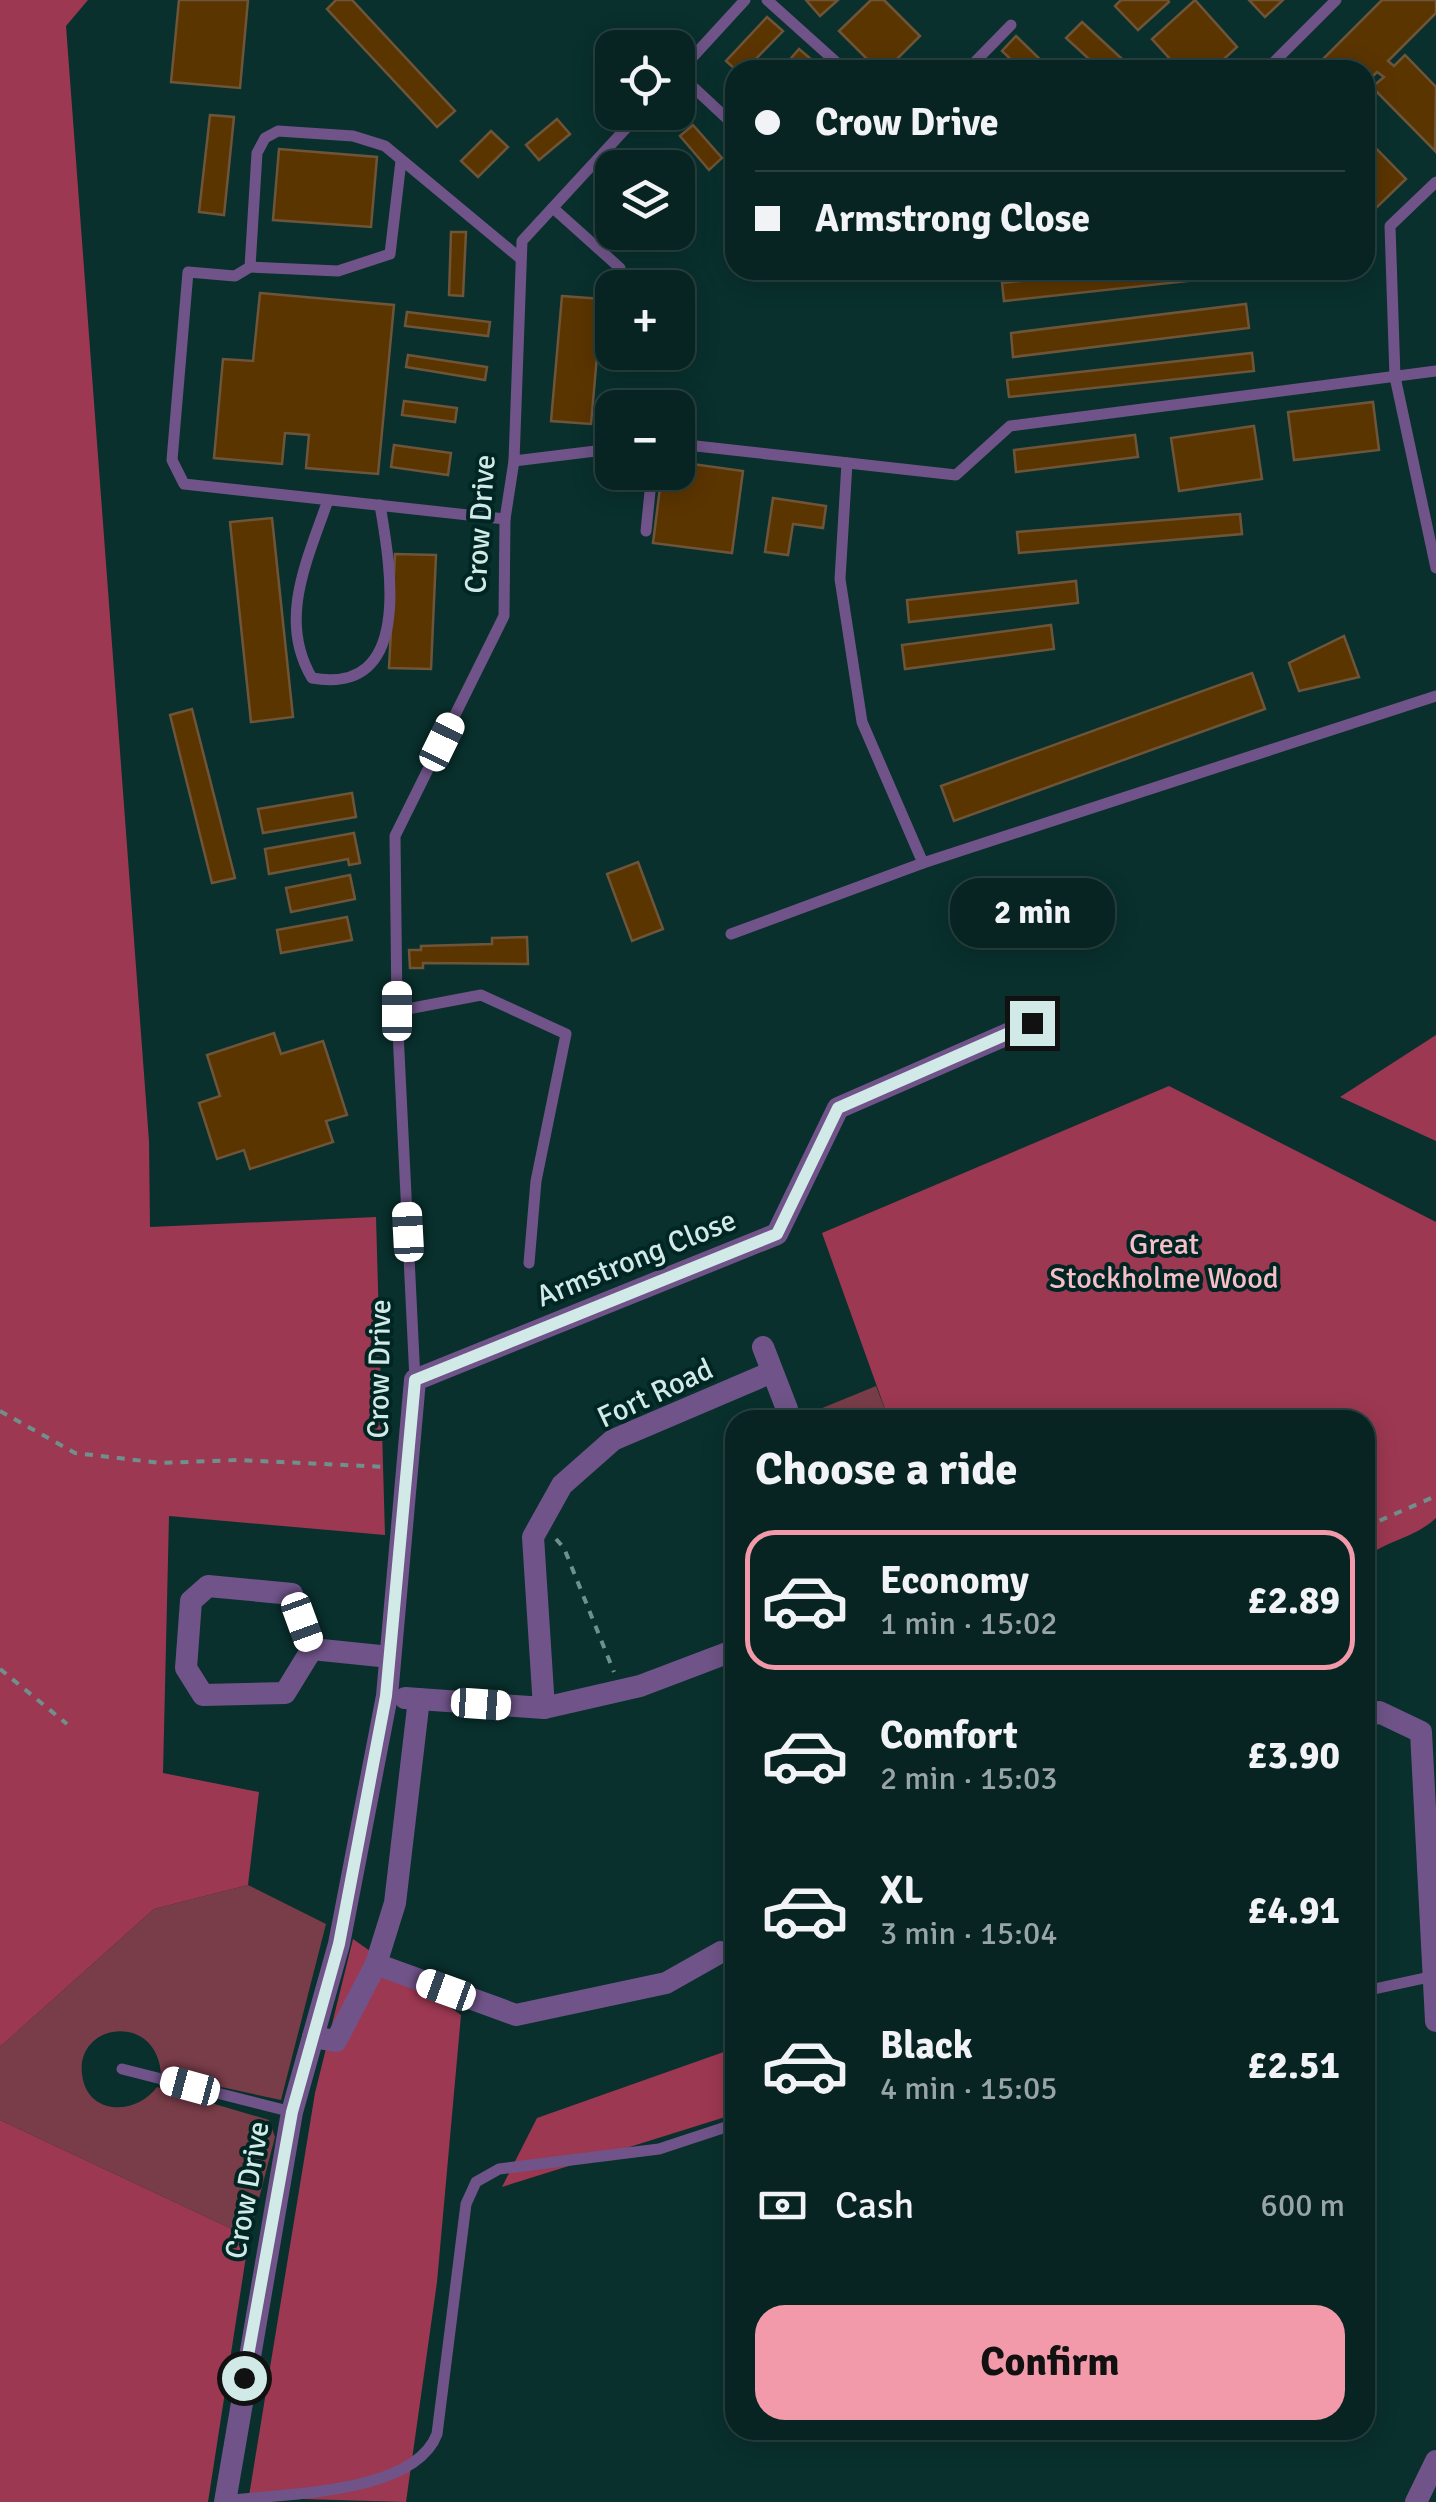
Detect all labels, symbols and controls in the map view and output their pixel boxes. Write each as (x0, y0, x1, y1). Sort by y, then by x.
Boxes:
map controls (595, 30, 695, 490)
button: locate (595, 30, 695, 130)
text: Crow Drive (815, 99, 999, 146)
button: layers (595, 150, 695, 250)
text: Armstrong Close (815, 195, 1090, 242)
button: + (595, 270, 695, 370)
button: − (595, 390, 695, 490)
street label: Crow Drive (457, 453, 504, 595)
car (415, 708, 469, 776)
callout: 2 min (950, 878, 1114, 948)
text: 2 min (994, 893, 1071, 932)
car (382, 981, 412, 1041)
route end (1010, 1001, 1055, 1046)
car (391, 1201, 425, 1263)
street label: Armstrong Close (531, 1202, 741, 1315)
park label: Great Stockholme Wood (1049, 1226, 1279, 1297)
street label: Crow Drive (360, 1299, 399, 1439)
street label: Fort Road (591, 1351, 719, 1436)
text: Choose a ride (755, 1442, 1018, 1497)
icon: car (760, 1555, 850, 1645)
text: Economy (880, 1557, 1029, 1604)
text: £2.89 (1247, 1577, 1340, 1624)
car (278, 1589, 326, 1655)
text: 1 min · 15:02 (880, 1604, 1058, 1643)
car (450, 1687, 512, 1721)
icon: car (760, 1710, 850, 1800)
text: Comfort (880, 1712, 1018, 1759)
text: £3.90 (1247, 1732, 1340, 1779)
text: 2 min · 15:03 (880, 1759, 1058, 1798)
icon: car (760, 1865, 850, 1955)
text: XL (880, 1867, 923, 1914)
text: £4.91 (1247, 1887, 1340, 1934)
text: 3 min · 15:04 (880, 1914, 1058, 1953)
car (413, 1966, 479, 2014)
icon: car (760, 2020, 850, 2110)
text: Black (880, 2022, 973, 2069)
text: £2.51 (1247, 2042, 1340, 2089)
car (157, 2064, 223, 2108)
text: 4 min · 15:05 (880, 2069, 1058, 2108)
street label: Crow Drive (217, 2118, 278, 2262)
icon: cash (755, 2178, 810, 2233)
text: Cash (835, 2182, 914, 2229)
text: 600 m (1261, 2186, 1345, 2225)
button: Confirm (755, 2305, 1345, 2420)
route start (222, 2356, 267, 2401)

